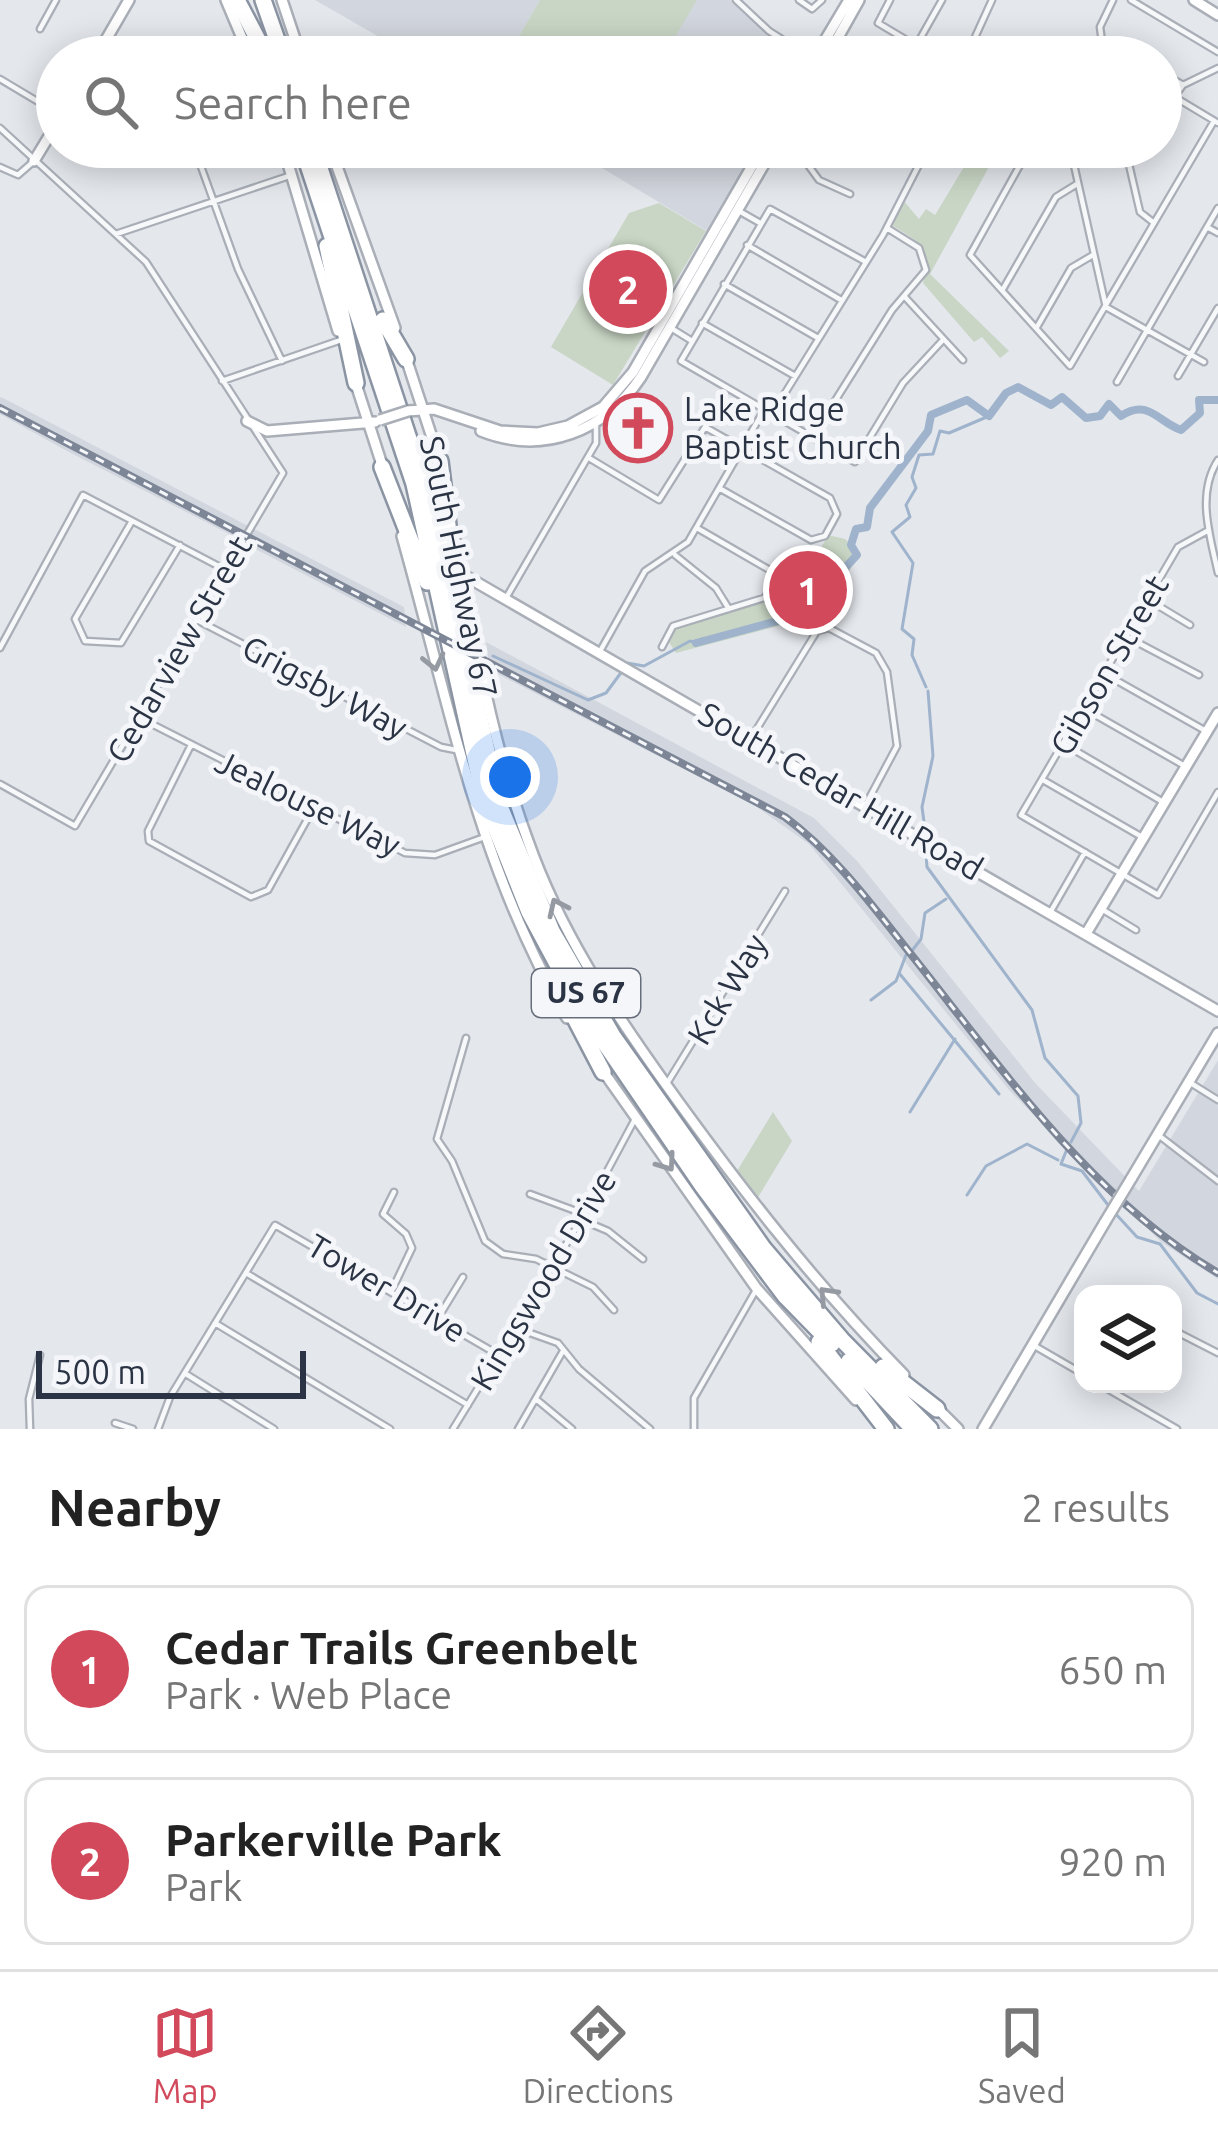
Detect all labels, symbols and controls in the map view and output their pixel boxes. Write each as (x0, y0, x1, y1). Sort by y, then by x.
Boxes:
search box (36, 36, 1182, 168)
icon: search (78, 69, 144, 135)
text: Search here (174, 77, 412, 128)
pin: 2 (589, 244, 667, 334)
place label: Lake Ridge Baptist Church (684, 390, 902, 465)
church icon: Lake Ridge Baptist Church (603, 393, 673, 463)
street label: South Highway 67 (414, 433, 505, 701)
street label: Cedarview Street (99, 529, 258, 769)
pin: 1 (769, 545, 847, 635)
street label: Gibson Street (1042, 568, 1175, 761)
street label: Grigsby Way (237, 628, 414, 745)
one-way arrow (420, 651, 445, 672)
street label: South Cedar Hill Road (693, 694, 990, 887)
street label: Jealouse Way (210, 742, 407, 863)
your location (480, 747, 540, 807)
one-way arrow (548, 898, 571, 919)
street label: Kck Way (679, 927, 774, 1051)
road number: US 67 (532, 969, 640, 1017)
one-way arrow (653, 1150, 675, 1172)
street label: Kingswood Drive (462, 1163, 623, 1396)
street label: Tower Drive (301, 1226, 473, 1349)
map controls (1074, 1285, 1182, 1393)
button: layers (1074, 1285, 1182, 1393)
one-way arrow (819, 1287, 841, 1308)
scale bar (36, 1345, 306, 1398)
text: 500 m (54, 1353, 146, 1390)
text: Nearby (48, 1478, 221, 1536)
text: 2 results (1021, 1486, 1170, 1529)
text: Cedar Trails Greenbelt (165, 1622, 638, 1673)
text: 1 (79, 1648, 101, 1691)
text: 650 m (1058, 1648, 1167, 1691)
text: Park · Web Place (165, 1673, 452, 1716)
text: Parkerville Park (165, 1814, 502, 1865)
text: 2 (79, 1840, 101, 1883)
text: 920 m (1058, 1840, 1167, 1883)
text: Park (165, 1865, 243, 1908)
tab: Map (152, 2000, 218, 2109)
tab: Directions (523, 2000, 673, 2109)
tab: Saved (978, 2000, 1066, 2109)

